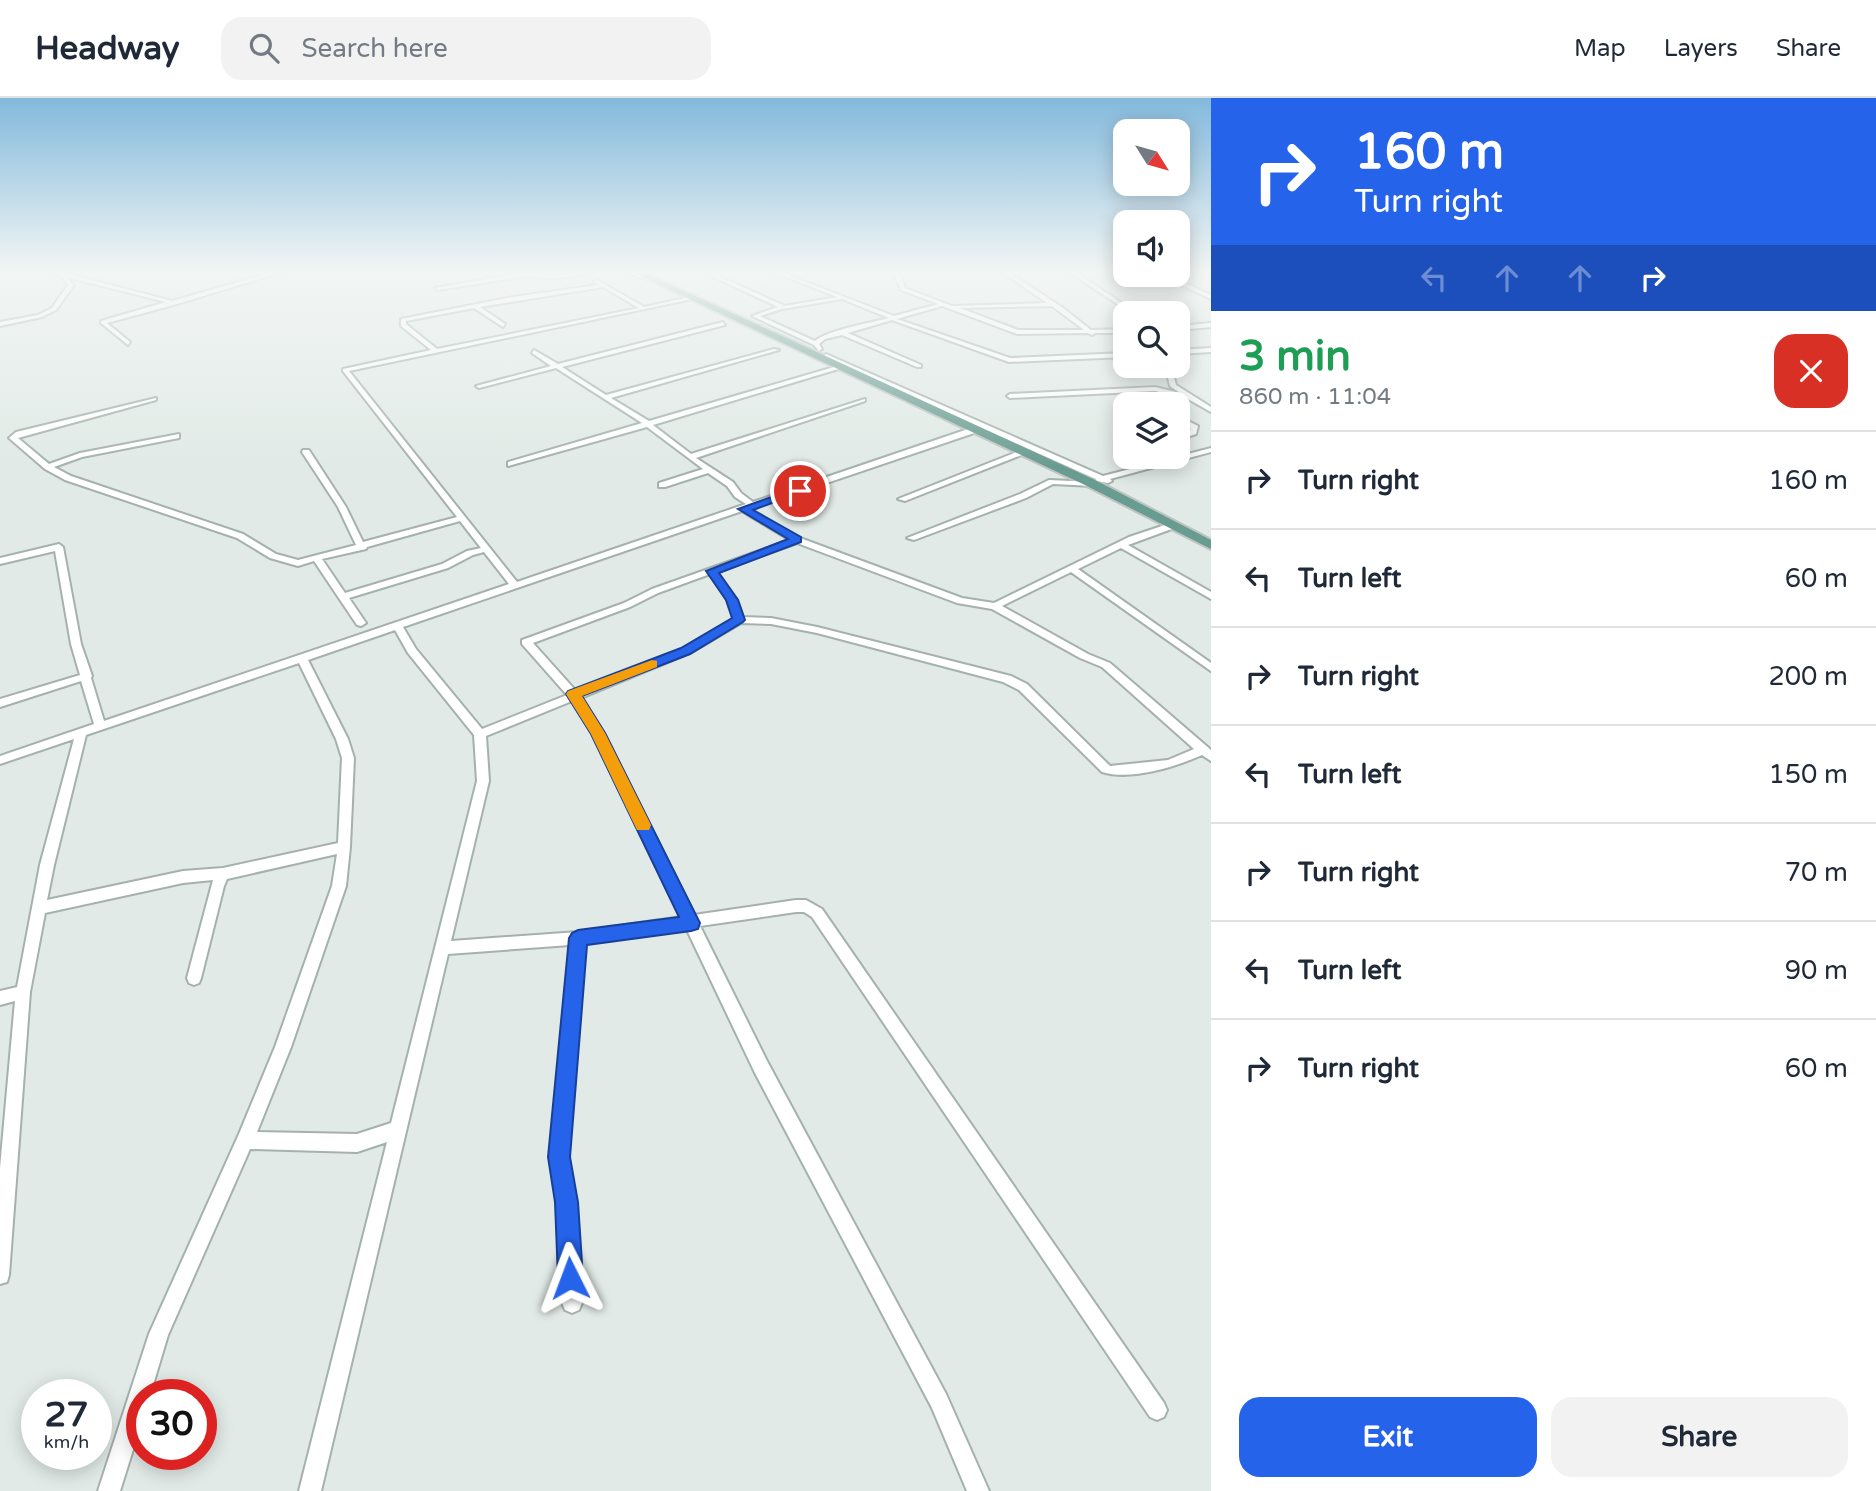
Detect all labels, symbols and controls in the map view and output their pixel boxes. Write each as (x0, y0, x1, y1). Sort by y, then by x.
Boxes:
search box (221, 17, 711, 80)
text: Headway (35, 29, 179, 68)
icon: search (245, 29, 283, 67)
text: Search here (301, 33, 448, 64)
text: Map (1574, 34, 1626, 63)
text: Layers (1664, 34, 1738, 63)
text: Share (1776, 34, 1841, 63)
north arrow (1113, 119, 1190, 196)
map controls (1113, 119, 1190, 469)
text: 160 m (1354, 123, 1504, 182)
icon: right (1239, 126, 1330, 217)
text: Turn right (1354, 183, 1503, 221)
button: sound (1113, 210, 1190, 287)
icon: left (1415, 259, 1453, 297)
icon: ahead (1488, 259, 1526, 297)
icon: ahead (1561, 259, 1599, 297)
icon: right (1634, 259, 1672, 297)
button: search (1113, 301, 1190, 378)
text: 3 min (1239, 331, 1351, 382)
button: close (1774, 334, 1848, 408)
text: 860 m · 11:04 (1239, 383, 1391, 411)
button: layers (1113, 392, 1190, 469)
pin (770, 461, 830, 521)
icon: right (1239, 461, 1277, 499)
text: Turn right (1298, 465, 1419, 496)
text: 160 m (1768, 465, 1848, 496)
icon: arrive (781, 472, 819, 510)
icon: left (1239, 559, 1277, 597)
text: Turn left (1298, 563, 1401, 594)
text: 60 m (1785, 563, 1848, 594)
icon: right (1239, 657, 1277, 695)
text: Turn right (1298, 661, 1419, 692)
text: 200 m (1768, 661, 1848, 692)
icon: left (1239, 755, 1277, 793)
text: Turn left (1298, 759, 1401, 790)
text: 150 m (1768, 759, 1848, 790)
icon: right (1239, 853, 1277, 891)
text: Turn right (1298, 857, 1419, 888)
text: 70 m (1785, 857, 1848, 888)
icon: left (1239, 951, 1277, 989)
text: Turn left (1298, 955, 1401, 986)
text: 90 m (1785, 955, 1848, 986)
icon: right (1239, 1049, 1277, 1087)
text: Turn right (1298, 1053, 1419, 1084)
text: 60 m (1785, 1053, 1848, 1084)
position arrow (533, 1241, 607, 1315)
speed limit sign: 30 (126, 1379, 217, 1470)
text: 27 (45, 1394, 88, 1436)
button: Exit (1239, 1397, 1537, 1477)
button: Share (1551, 1397, 1848, 1477)
text: km/h (44, 1431, 89, 1453)

